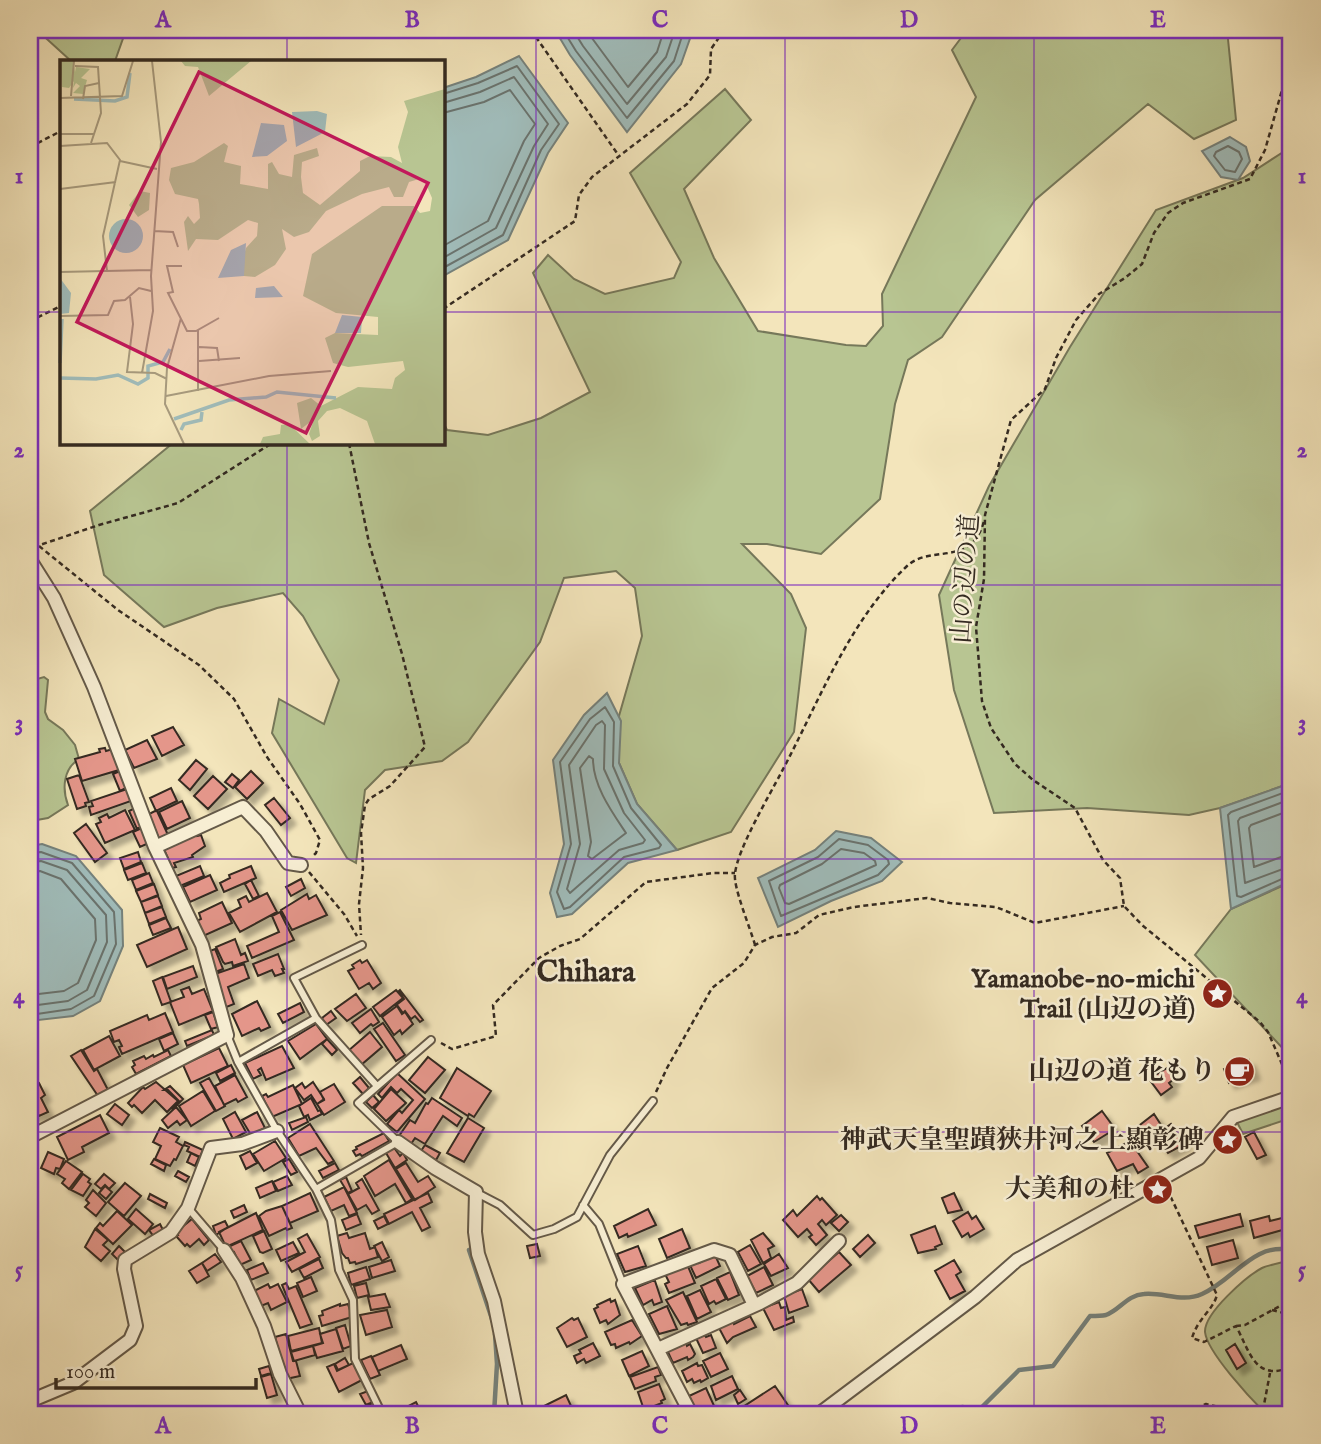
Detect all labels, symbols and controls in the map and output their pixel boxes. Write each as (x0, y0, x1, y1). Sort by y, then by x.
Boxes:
text: A (154, 6, 172, 35)
text: B (404, 6, 420, 35)
text: C (652, 6, 669, 35)
text: D (900, 6, 918, 35)
text: E (1150, 6, 1166, 35)
inset map (60, 60, 444, 444)
text: 1 (15, 162, 23, 191)
text: 1 (1298, 162, 1306, 191)
text: 2 (14, 436, 25, 465)
text: 2 (1297, 436, 1308, 465)
street label: 山の辺の道 (945, 513, 987, 645)
text: 3 (15, 709, 23, 738)
text: 3 (1298, 709, 1306, 738)
district label: Chihara (537, 954, 636, 992)
place label: Yamanobe-no-michi Trail (山辺の道) (971, 963, 1195, 1026)
place icon: Yamanobe-no-michi Trail (山辺の道) (1201, 977, 1235, 1011)
text: 4 (13, 982, 25, 1011)
text: 4 (1296, 982, 1308, 1011)
cafe icon: 山辺の道 花もり (1222, 1054, 1256, 1088)
place label: 山辺の道 花もり (1028, 1055, 1216, 1088)
place icon: 神武天皇聖蹟狹井河之上顯彰碑 (1210, 1123, 1244, 1157)
place label: 神武天皇聖蹟狹井河之上顯彰碑 (840, 1124, 1204, 1157)
place icon: 大美和の杜 (1141, 1172, 1175, 1206)
place label: 大美和の杜 (1005, 1173, 1135, 1206)
text: 5 (15, 1256, 24, 1285)
text: 5 (1298, 1256, 1307, 1285)
scale bar (56, 1346, 256, 1390)
text: 100 m (66, 1359, 115, 1386)
text: A (154, 1412, 172, 1441)
text: B (404, 1412, 420, 1441)
text: C (652, 1412, 669, 1441)
text: D (900, 1412, 918, 1441)
text: E (1150, 1412, 1166, 1441)

